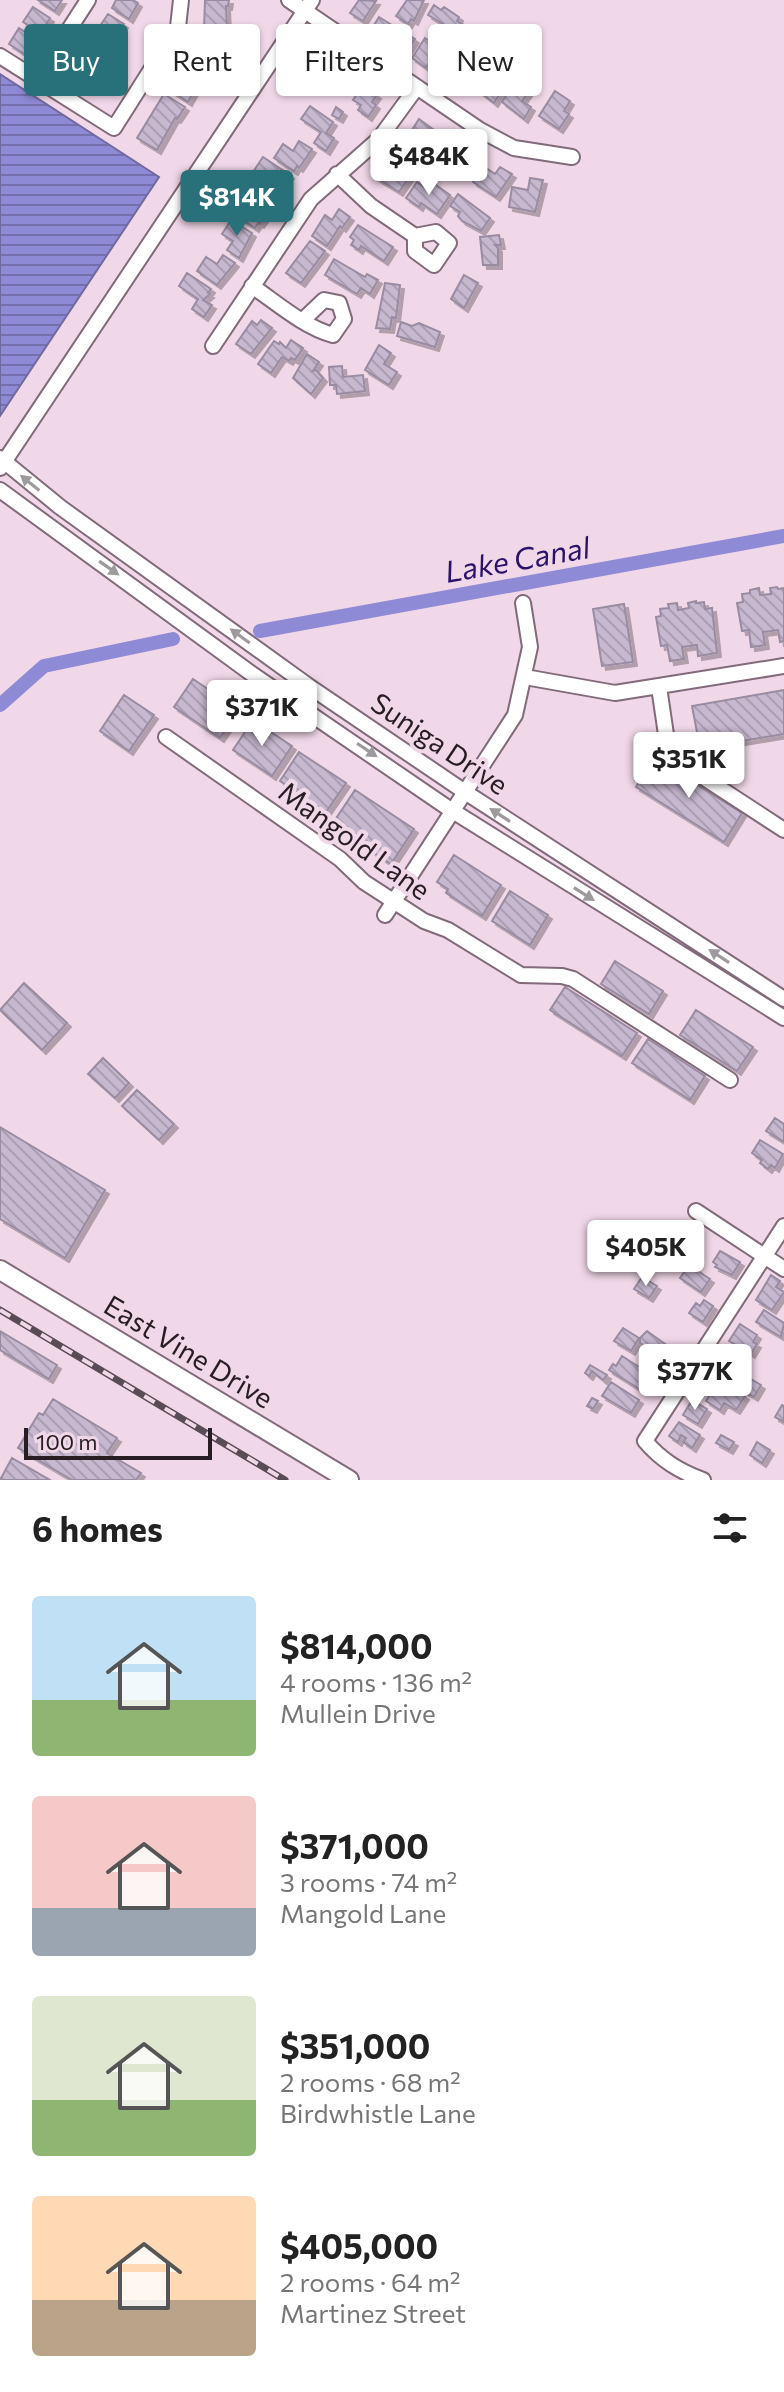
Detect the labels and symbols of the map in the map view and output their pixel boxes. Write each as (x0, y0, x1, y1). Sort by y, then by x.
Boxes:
pin: $484K (373, 129, 485, 197)
pin: $814K (181, 170, 293, 238)
one-way arrow (20, 475, 40, 491)
water label: Lake Canal (442, 527, 594, 589)
one-way arrow (98, 560, 120, 576)
one-way arrow (229, 629, 250, 645)
pin: $371K (206, 680, 318, 748)
street label: Suniga Drive (365, 685, 515, 801)
pin: $351K (633, 732, 745, 800)
one-way arrow (356, 743, 377, 758)
street label: Mangold Lane (273, 774, 437, 906)
one-way arrow (490, 808, 511, 823)
one-way arrow (573, 886, 595, 900)
one-way arrow (708, 949, 729, 964)
pin: $405K (590, 1220, 702, 1288)
street label: East Vine Drive (98, 1287, 280, 1415)
pin: $377K (639, 1344, 751, 1412)
scale bar (24, 1424, 212, 1460)

